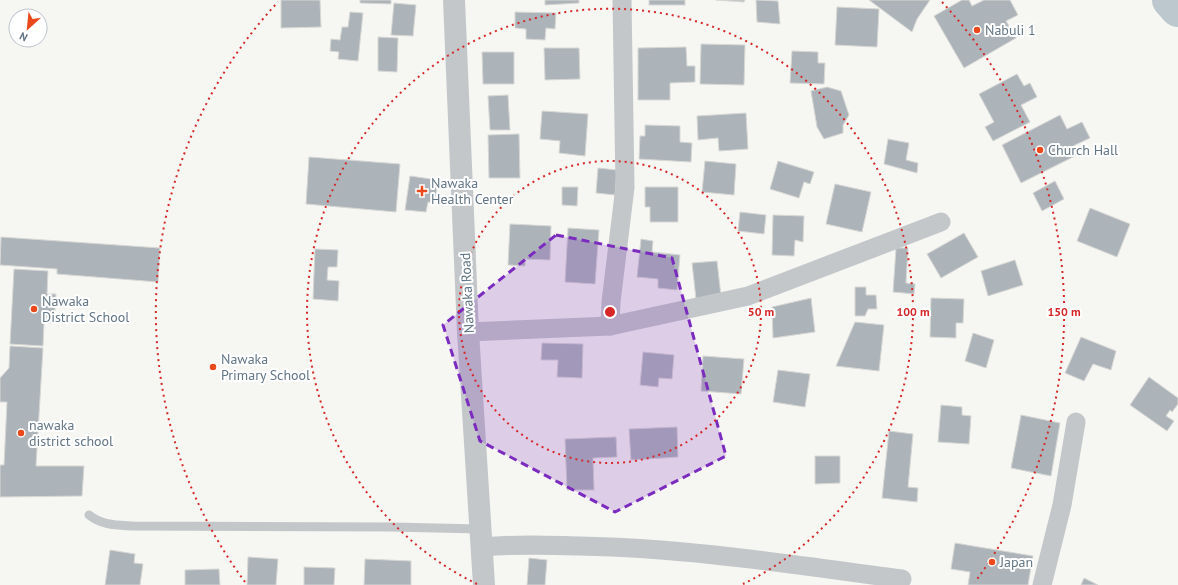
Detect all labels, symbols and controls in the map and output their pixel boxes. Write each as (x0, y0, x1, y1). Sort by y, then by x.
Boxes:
north arrow (8, 8, 48, 48)
place label: Nabuli 1 (985, 21, 1036, 39)
marker: Nabuli 1 (972, 25, 982, 35)
text: N (17, 29, 30, 45)
place label: Church Hall (1048, 141, 1118, 159)
marker: Church Hall (1035, 145, 1045, 155)
place label: Nawaka Health Center (431, 174, 514, 208)
marker: Nawaka Health Center (416, 185, 428, 197)
street label: Nawaka Road (456, 252, 478, 334)
place label: Nawaka District School (42, 292, 129, 326)
marker: Nawaka District School (29, 304, 39, 314)
text: 50 m (748, 304, 774, 319)
text: 100 m (896, 304, 930, 319)
text: 150 m (1047, 304, 1081, 319)
centre of rings (603, 305, 617, 319)
place label: Nawaka Primary School (221, 350, 310, 384)
marker: Nawaka Primary School (208, 362, 218, 372)
place label: nawaka district school (29, 416, 113, 450)
marker: nawaka district school (16, 428, 26, 438)
place label: Japan (999, 553, 1033, 571)
marker: Japan (987, 557, 997, 567)

